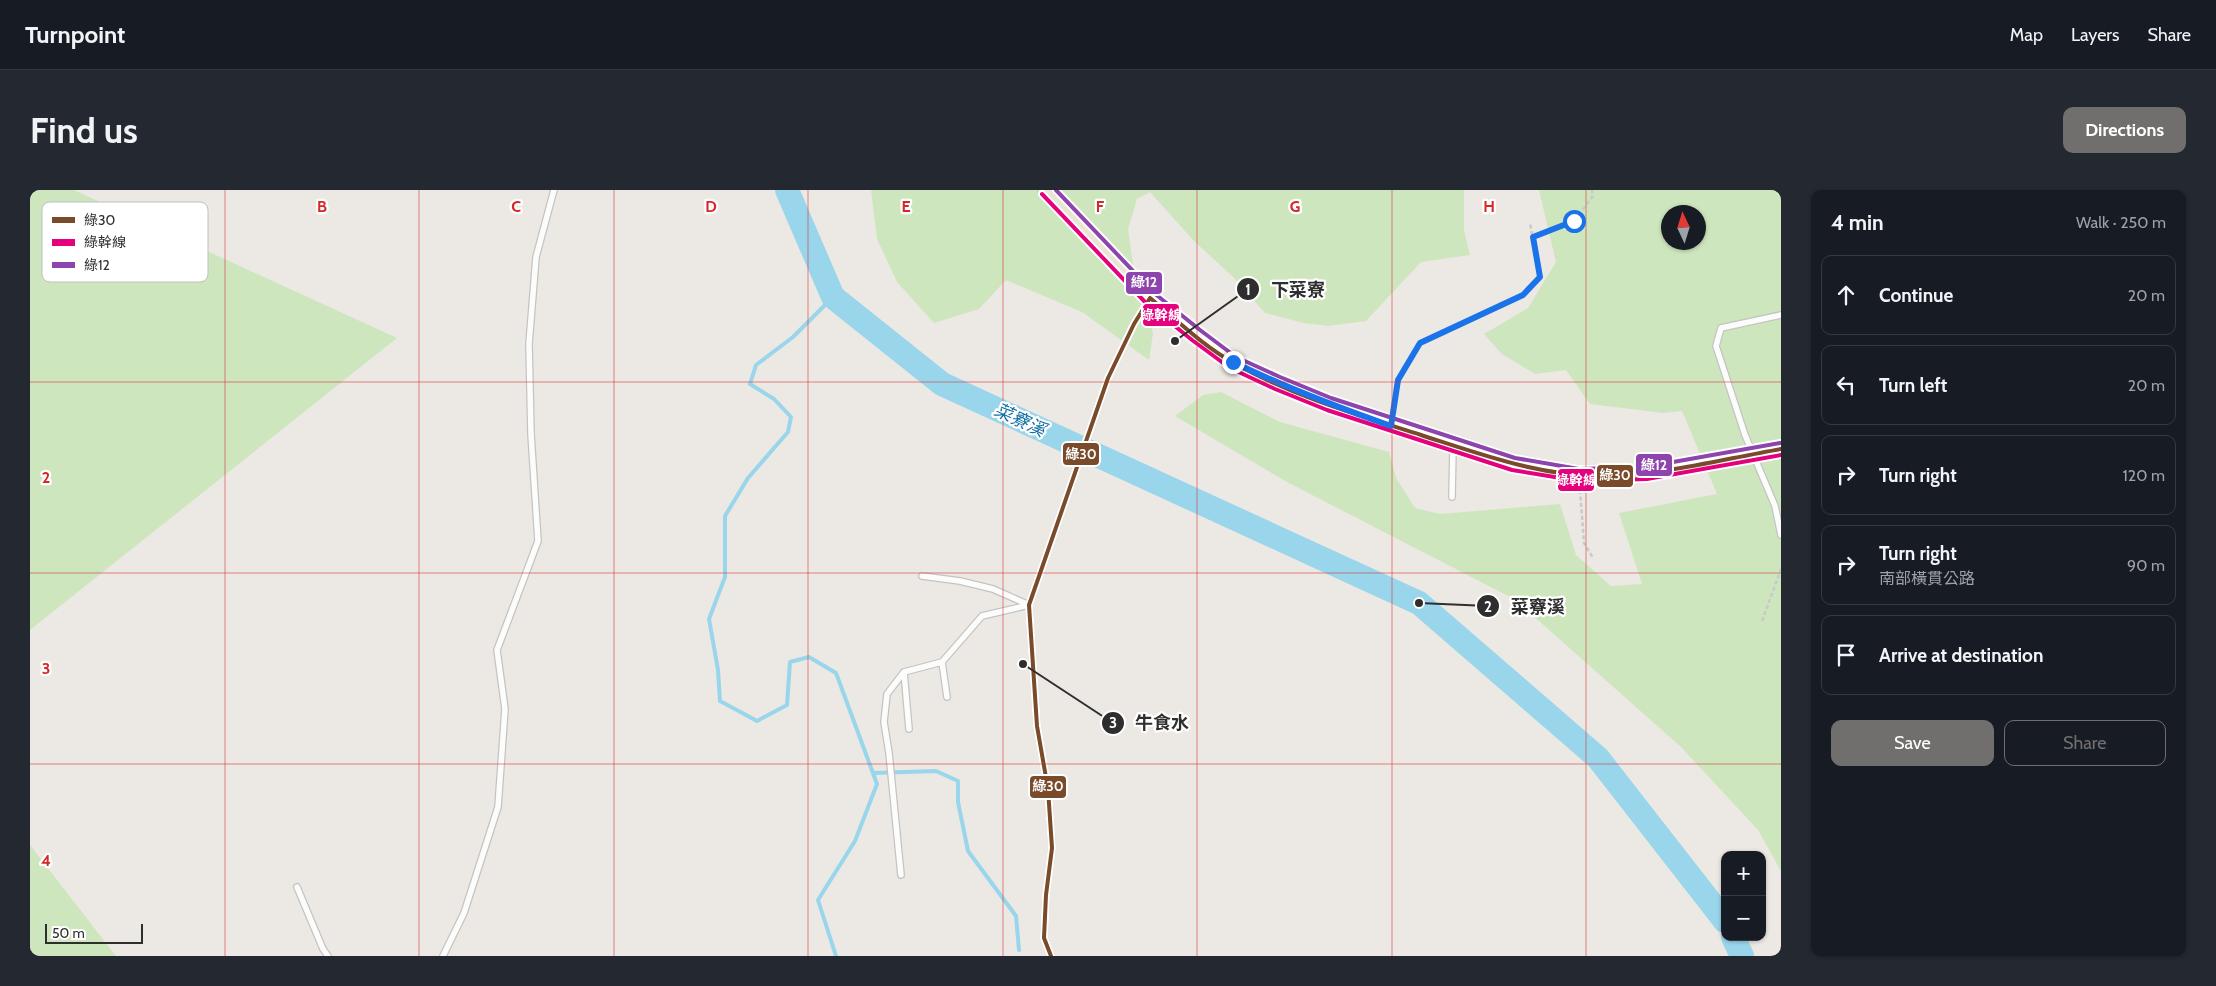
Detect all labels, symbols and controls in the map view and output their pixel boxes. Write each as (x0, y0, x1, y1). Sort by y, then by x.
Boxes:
text: Turnpoint (25, 20, 125, 49)
text: Map (2010, 24, 2043, 46)
text: Layers (2071, 24, 2120, 46)
text: Share (2148, 24, 2191, 46)
button: Directions (2063, 107, 2186, 153)
text: Find us (30, 109, 138, 152)
text: B (317, 197, 327, 216)
text: C (511, 197, 521, 216)
text: D (705, 197, 717, 216)
text: E (901, 197, 911, 216)
text: F (1096, 197, 1105, 216)
text: G (1290, 197, 1300, 216)
text: H (1483, 197, 1495, 216)
legend (42, 202, 208, 282)
north arrow (1661, 205, 1706, 250)
route start (1563, 210, 1586, 233)
text: 4 min (1831, 210, 1884, 235)
text: 綠30 (84, 211, 116, 229)
text: Walk · 250 m (2076, 213, 2166, 232)
text: 綠幹線 (84, 233, 126, 251)
text: 綠12 (84, 256, 110, 274)
line badge: 綠12 (1125, 271, 1163, 295)
text: 綠12 (1131, 273, 1157, 291)
callout: 下菜寮 (1236, 273, 1335, 306)
text: 下菜寮 (1271, 279, 1325, 301)
text: 1 (1245, 281, 1251, 299)
icon: ahead (1832, 281, 1860, 309)
text: Continue (1879, 284, 1953, 307)
text: 20 m (2128, 286, 2165, 305)
line badge: 綠幹線 (1142, 303, 1180, 327)
text: 綠幹線 (1140, 306, 1182, 324)
route end (1222, 351, 1245, 374)
icon: left (1832, 371, 1860, 399)
text: Turn left (1879, 374, 1947, 397)
text: 20 m (2128, 376, 2165, 395)
water label: 菜竂溪 (991, 399, 1052, 443)
line badge: 綠30 (1062, 442, 1100, 466)
text: 綠30 (1065, 445, 1097, 463)
line badge: 綠12 (1635, 453, 1673, 477)
text: 綠12 (1641, 456, 1667, 474)
icon: right (1832, 461, 1860, 489)
line badge: 綠30 (1596, 464, 1634, 488)
text: Turn right (1879, 464, 1957, 487)
text: 綠30 (1599, 466, 1631, 484)
text: 120 m (2123, 466, 2165, 485)
text: 2 (42, 468, 50, 487)
line badge: 綠幹線 (1557, 468, 1595, 492)
text: 綠幹線 (1555, 471, 1597, 489)
text: Turn right (1879, 542, 1957, 565)
icon: right (1832, 551, 1860, 579)
text: 90 m (2127, 556, 2165, 575)
text: 南部橫貫公路 (1879, 569, 1975, 588)
callout: 菜竂溪 (1476, 590, 1575, 623)
text: 菜竂溪 (1511, 596, 1565, 618)
text: 2 (1484, 598, 1492, 616)
icon: arrive (1832, 641, 1860, 669)
text: Arrive at destination (1879, 644, 2043, 667)
text: 3 (42, 659, 50, 678)
callout: 牛食水 (1100, 706, 1199, 739)
text: 牛食水 (1135, 712, 1189, 734)
text: 3 (1109, 714, 1117, 732)
button: Save (1831, 720, 1994, 766)
button: Share (2004, 720, 2166, 766)
line badge: 綠30 (1029, 775, 1067, 799)
text: 綠30 (1032, 777, 1064, 795)
text: 4 (41, 851, 51, 870)
map controls (1721, 851, 1766, 941)
button: + (1721, 851, 1766, 896)
button: − (1721, 896, 1766, 941)
scale bar (45, 921, 142, 944)
text: 50 m (52, 924, 85, 942)

